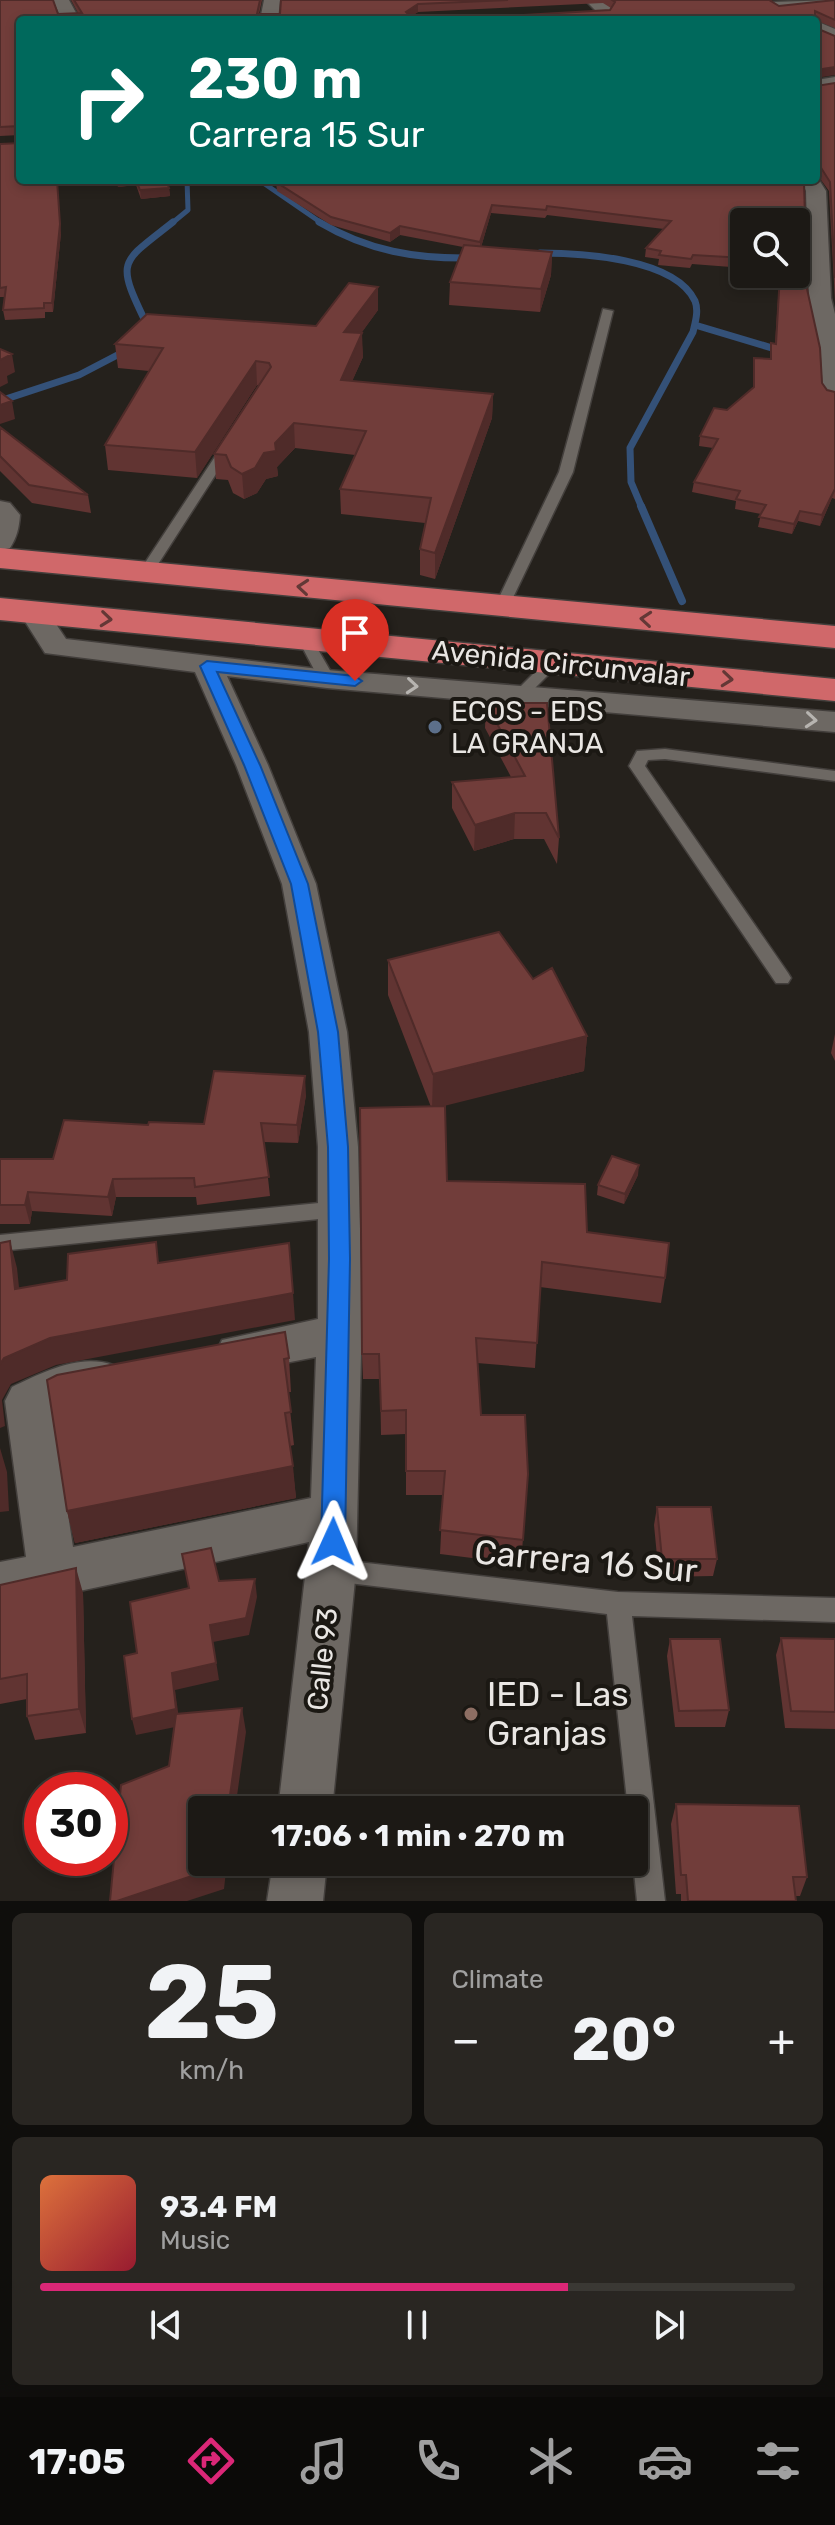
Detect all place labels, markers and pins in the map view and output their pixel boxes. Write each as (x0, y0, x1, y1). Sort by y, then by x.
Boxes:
pin (321, 599, 389, 681)
place label: ECOS - EDS LA GRANJA (451, 695, 604, 760)
marker: ECOS - EDS LA GRANJA (426, 718, 444, 736)
place label: IED - Las Granjas (487, 1674, 629, 1754)
marker: IED - Las Granjas (462, 1705, 480, 1723)

